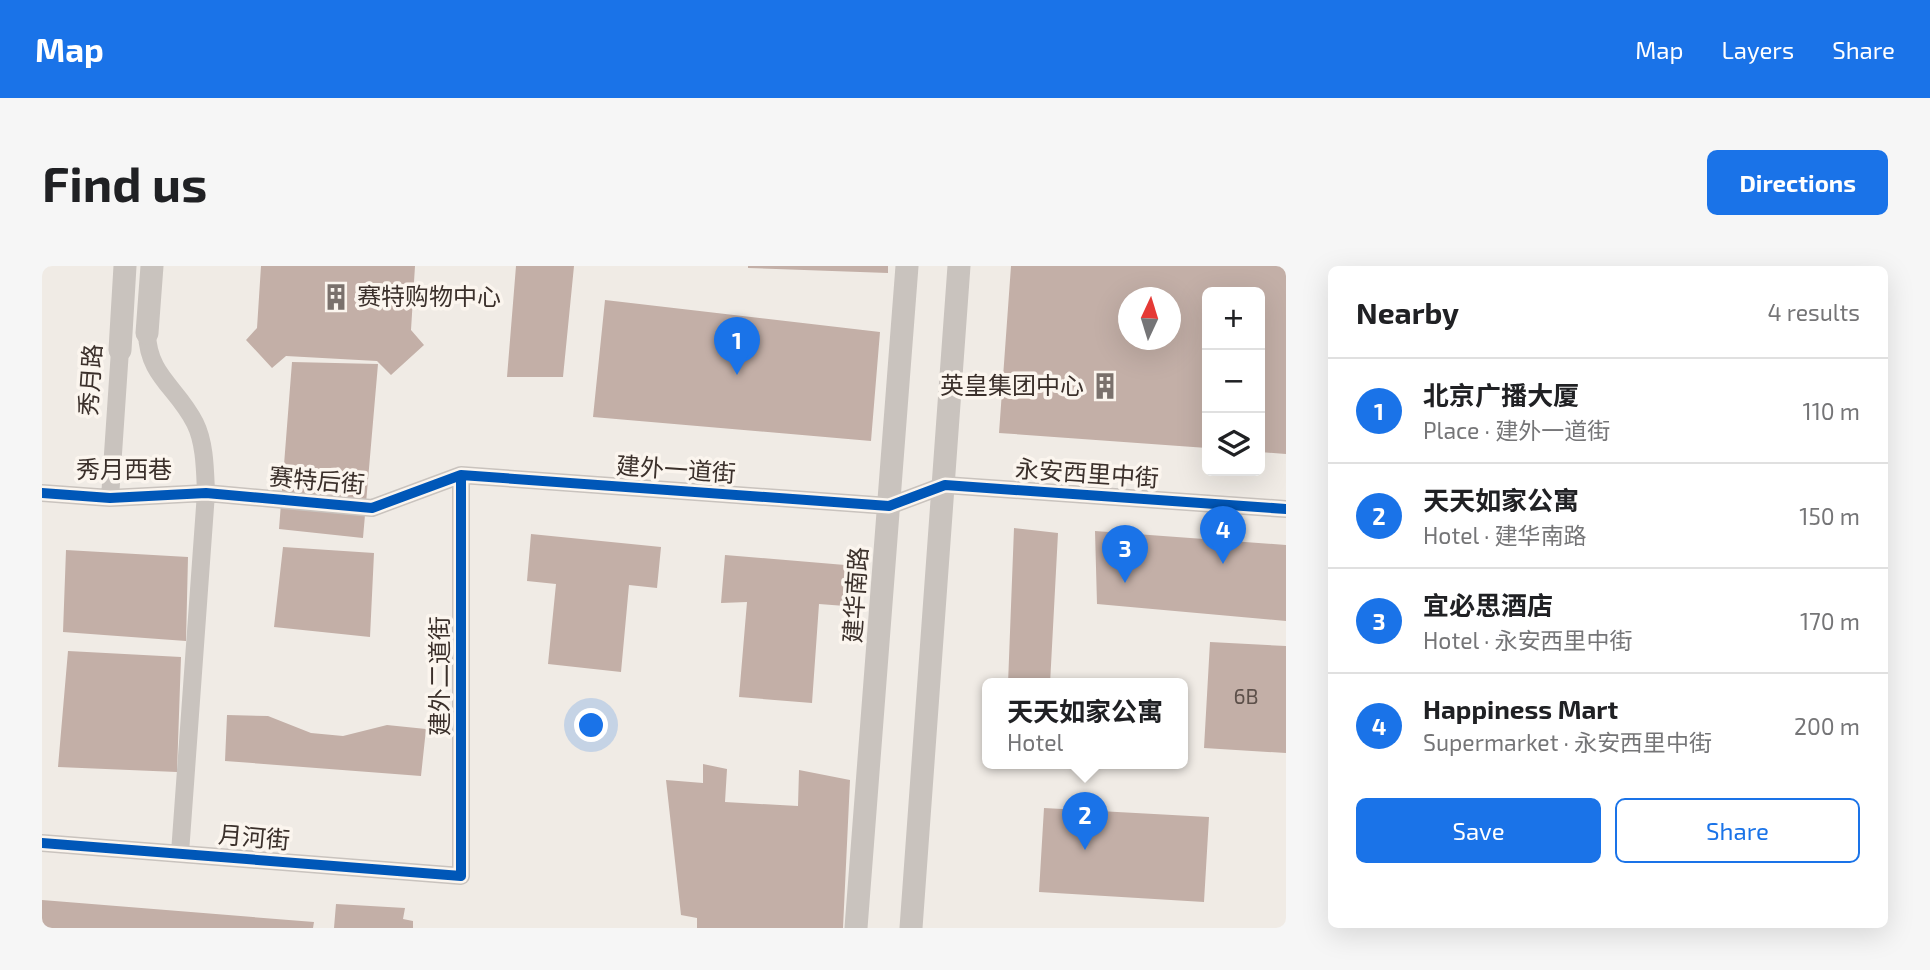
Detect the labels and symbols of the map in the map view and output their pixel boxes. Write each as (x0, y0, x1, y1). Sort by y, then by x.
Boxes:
place label: 赛特购物中心 (357, 281, 501, 310)
building icon: 赛特购物中心 (321, 282, 351, 312)
north arrow (1118, 287, 1181, 350)
pin: 1 (714, 317, 760, 375)
street label: 秀月路 (73, 343, 106, 417)
place label: 英皇集团中心 (940, 370, 1084, 399)
building icon: 英皇集团中心 (1090, 371, 1120, 401)
street label: 建外一道街 (615, 450, 737, 487)
street label: 永安西里中街 (1014, 453, 1160, 492)
street label: 秀月西巷 (76, 454, 172, 483)
street label: 赛特后街 (268, 461, 366, 498)
pin: 4 (1200, 506, 1246, 564)
pin: 3 (1102, 525, 1148, 583)
street label: 建华南路 (837, 546, 872, 644)
street label: 建外二道街 (424, 616, 453, 736)
house number: 6B (1233, 683, 1259, 708)
your location (574, 708, 608, 742)
pin: 2 (1062, 792, 1108, 850)
street label: 月河街 (217, 819, 291, 854)

